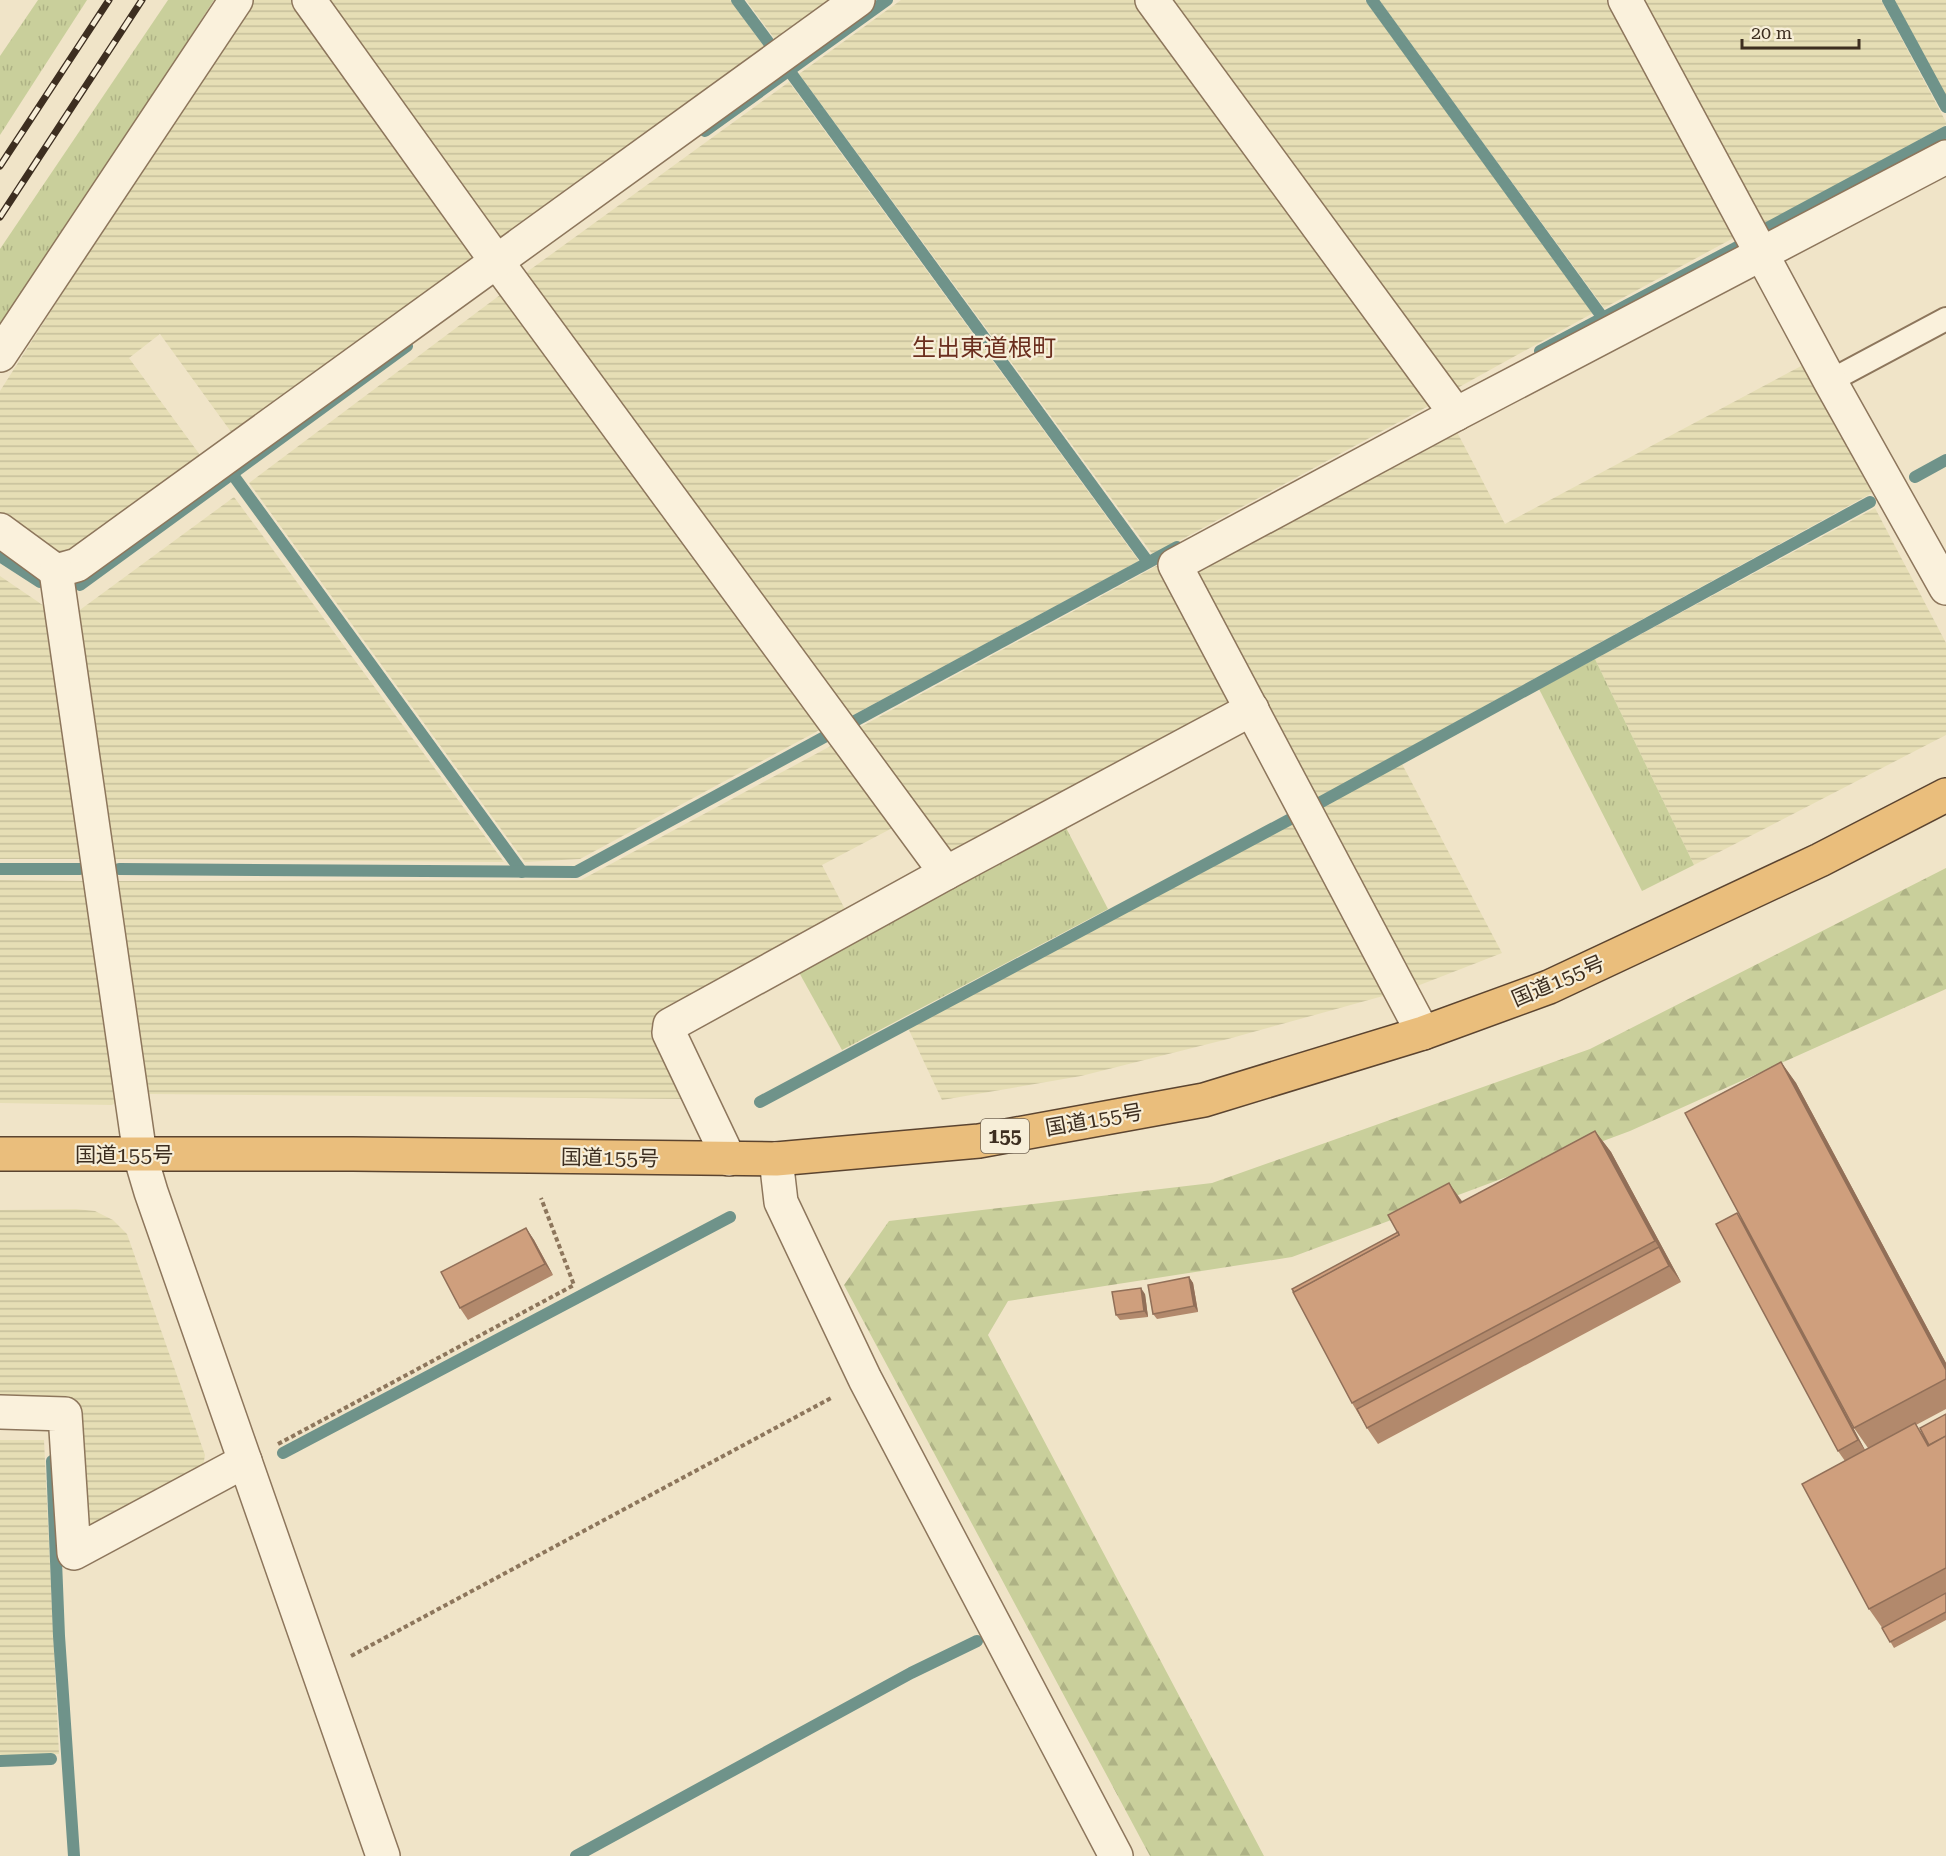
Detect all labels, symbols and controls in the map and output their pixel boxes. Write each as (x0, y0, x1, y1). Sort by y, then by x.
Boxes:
scale bar (1742, 12, 1859, 50)
text: 20 m (1751, 22, 1792, 43)
district label: 生出東道根町 (912, 334, 1056, 362)
street label: 国道155号 (1508, 951, 1608, 1011)
street label: 国道155号 (1044, 1100, 1144, 1140)
road number: 155 (981, 1119, 1029, 1153)
street label: 国道155号 (75, 1143, 173, 1167)
street label: 国道155号 (561, 1145, 659, 1171)

